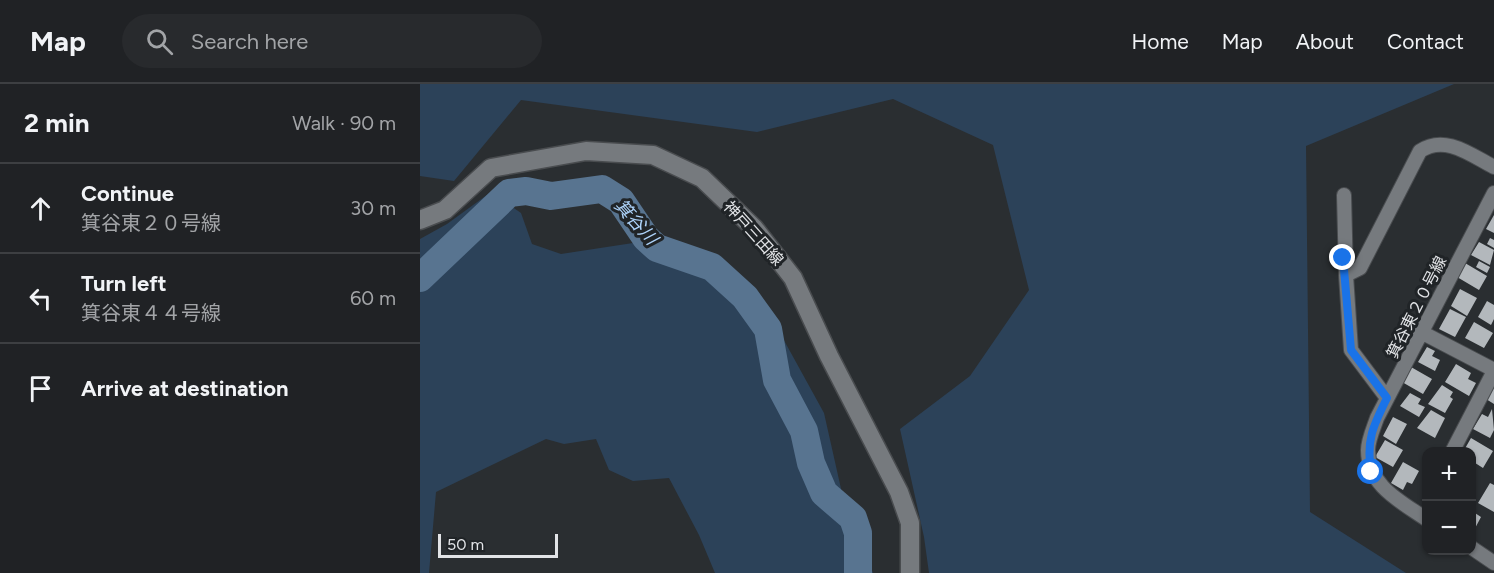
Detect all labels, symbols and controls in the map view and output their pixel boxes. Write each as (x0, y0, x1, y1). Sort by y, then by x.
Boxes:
search box (122, 14, 542, 68)
text: Map (30, 24, 86, 58)
icon: search (143, 25, 176, 58)
text: Search here (191, 28, 308, 55)
text: Home (1132, 29, 1189, 54)
text: Map (1222, 29, 1263, 54)
text: About (1296, 29, 1354, 54)
text: Contact (1387, 29, 1464, 54)
text: 2 min (24, 107, 90, 139)
text: Walk · 90 m (292, 111, 396, 135)
text: Continue (81, 180, 174, 207)
icon: ahead (24, 192, 57, 225)
water label: 箕谷川 (610, 195, 664, 251)
text: 30 m (350, 196, 396, 220)
street label: 神戸三田線 (720, 197, 787, 269)
text: 箕谷東２０号線 (81, 211, 221, 235)
route end (1329, 244, 1355, 270)
street label: 箕谷東２０号線 (1383, 253, 1450, 361)
text: Turn left (81, 270, 167, 297)
icon: left (24, 282, 57, 315)
text: 60 m (350, 286, 396, 310)
text: 箕谷東４４号線 (81, 301, 221, 325)
icon: arrive (24, 372, 57, 405)
text: Arrive at destination (81, 375, 289, 402)
map controls (1422, 447, 1476, 555)
button: + (1422, 447, 1476, 501)
route start (1357, 458, 1383, 484)
button: − (1422, 501, 1476, 555)
scale bar (438, 531, 558, 558)
text: 50 m (447, 535, 484, 554)

